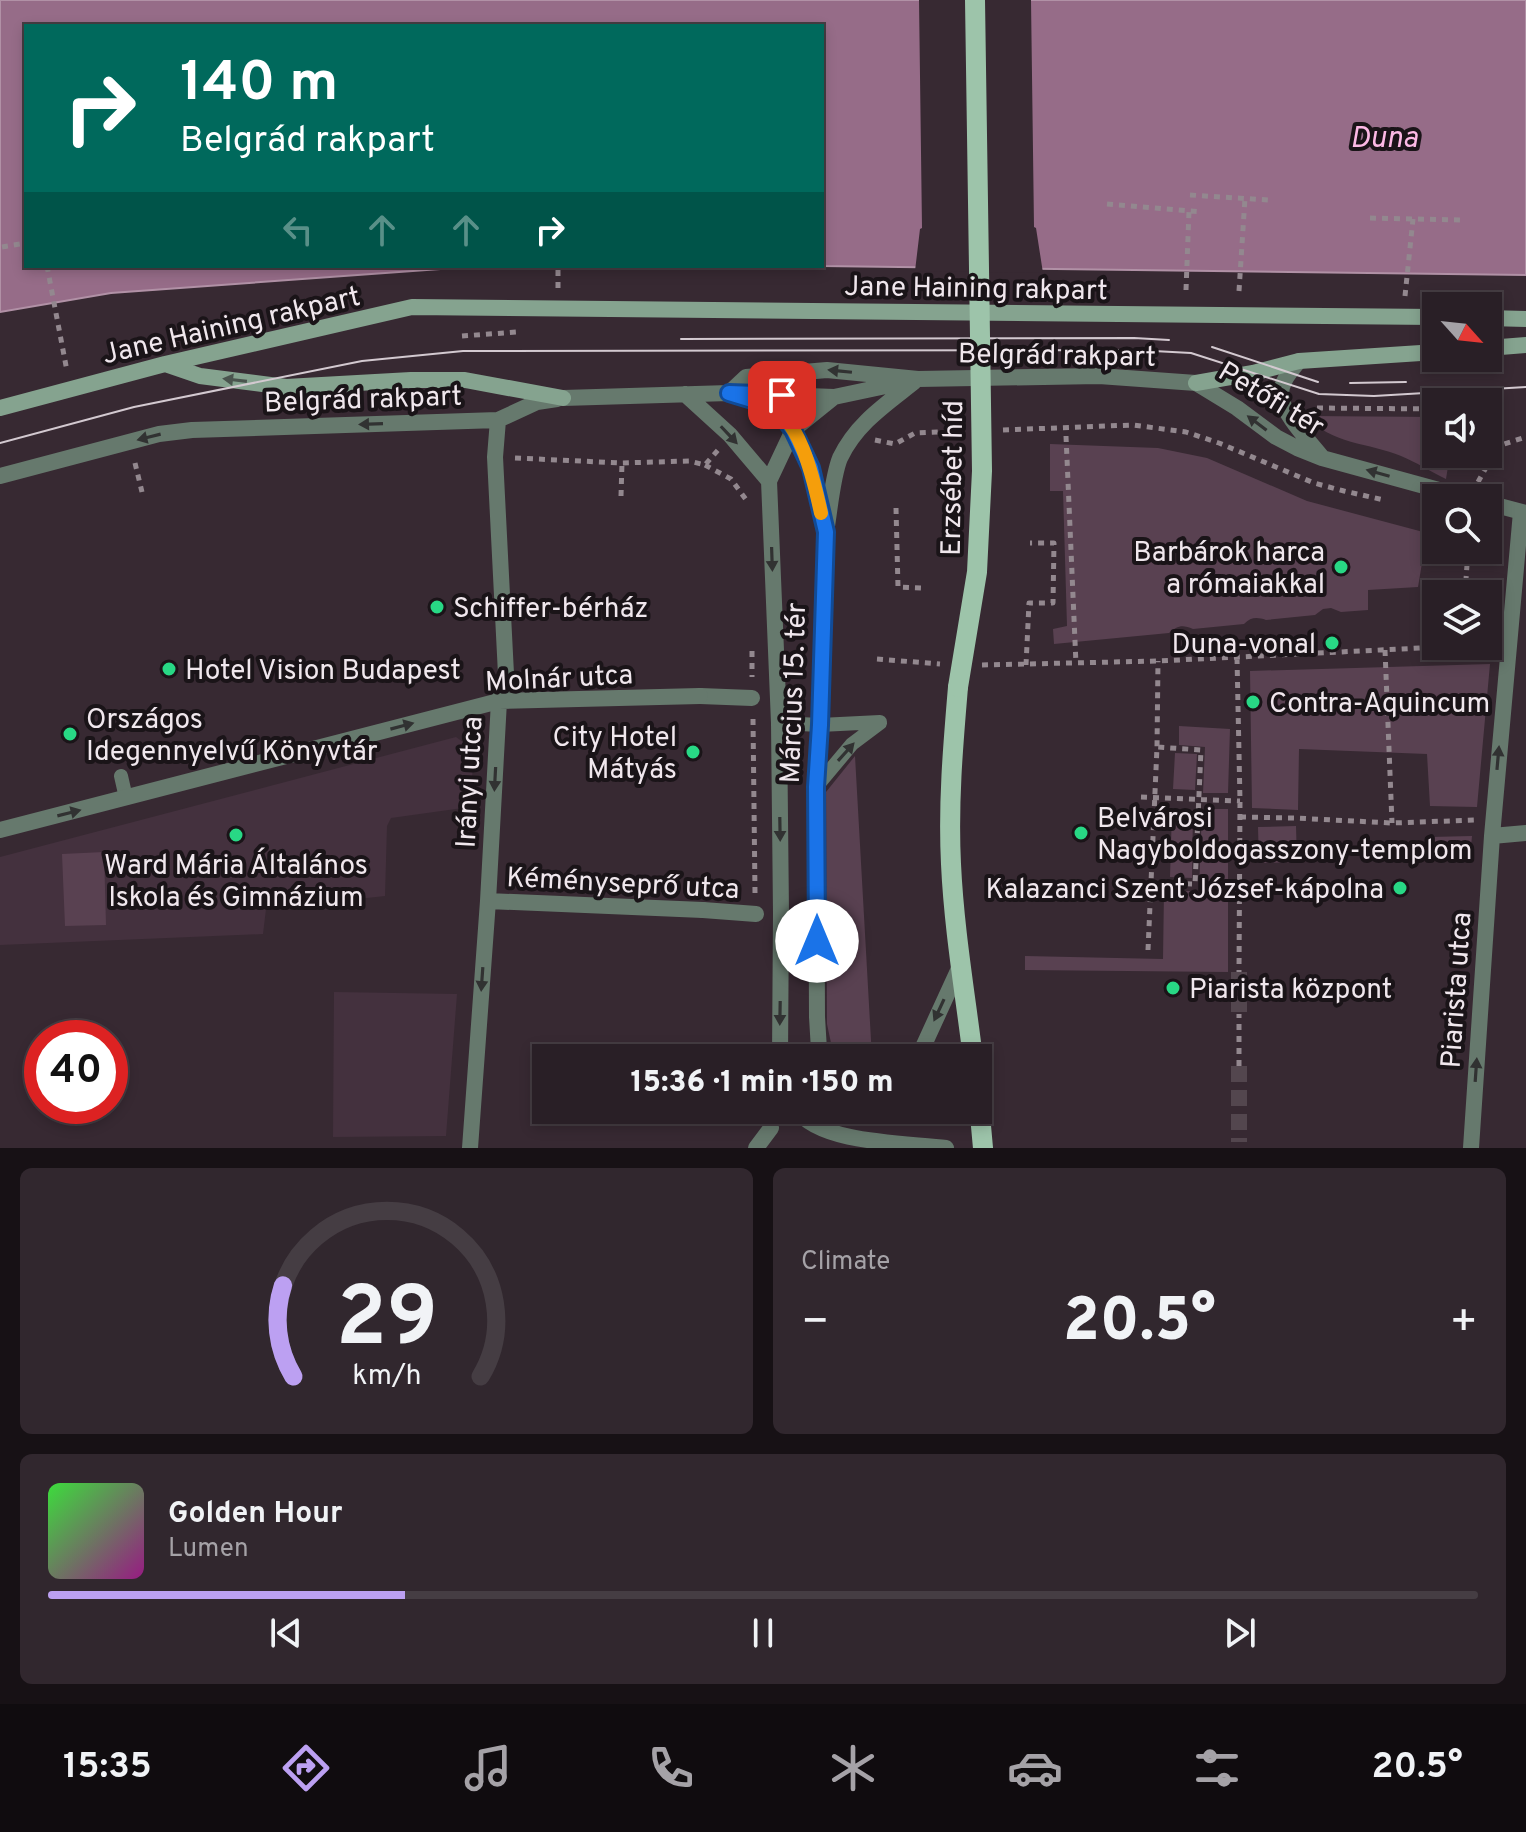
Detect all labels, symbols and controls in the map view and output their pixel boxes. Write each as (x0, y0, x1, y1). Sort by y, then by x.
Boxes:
text: 140 m (180, 50, 338, 120)
icon: right (48, 56, 152, 160)
text: Belgrád rakpart (180, 119, 435, 165)
water label: Duna (1350, 121, 1419, 158)
icon: left (276, 208, 320, 252)
icon: ahead (360, 208, 404, 252)
icon: ahead (444, 208, 488, 252)
icon: right (528, 208, 572, 252)
street label: Jane Haining rakpart (844, 270, 1108, 310)
street label: Jane Haining rakpart (99, 280, 364, 374)
north arrow (1422, 292, 1502, 372)
map controls (1422, 292, 1502, 660)
street label: Belgrád rakpart (958, 337, 1156, 377)
street label: Petőfi tér (1211, 355, 1330, 446)
pin (748, 361, 816, 429)
one-way arrow (827, 364, 852, 377)
icon: arrive (760, 373, 804, 417)
one-way arrow (223, 374, 248, 387)
street label: Belgrád rakpart (263, 380, 463, 422)
button: sound (1422, 388, 1502, 468)
street label: Erzsébet híd (935, 400, 973, 556)
one-way arrow (1247, 416, 1268, 432)
one-way arrow (358, 418, 383, 431)
one-way arrow (720, 425, 738, 444)
one-way arrow (137, 432, 162, 444)
one-way arrow (1365, 466, 1389, 479)
button: search (1422, 484, 1502, 564)
place label: Barbárok harca a rómaiakkal (1133, 536, 1325, 604)
one-way arrow (766, 547, 779, 572)
marker: Barbárok harca a rómaiakkal (1332, 558, 1350, 576)
button: layers (1422, 580, 1502, 660)
place label: Schiffer-bérház (453, 592, 649, 628)
marker: Schiffer-bérház (428, 598, 446, 616)
street label: Március 15. tér (774, 602, 816, 784)
place label: Duna-vonal (1171, 628, 1316, 664)
marker: Duna-vonal (1323, 634, 1341, 652)
place label: Hotel Vision Budapest (185, 654, 461, 690)
street label: Molnár utca (484, 658, 634, 702)
marker: Hotel Vision Budapest (160, 660, 178, 678)
place label: Contra-Aquincum (1269, 687, 1490, 723)
marker: Contra-Aquincum (1244, 693, 1262, 711)
place label: Országos Idegennyelvű Könyvtár (86, 703, 378, 771)
street label: Irányi utca (450, 715, 492, 849)
one-way arrow (391, 719, 415, 732)
place label: City Hotel Mátyás (553, 721, 677, 789)
marker: Országos Idegennyelvű Könyvtár (61, 725, 79, 743)
marker: City Hotel Mátyás (684, 743, 702, 761)
one-way arrow (836, 743, 854, 762)
one-way arrow (1492, 745, 1505, 770)
one-way arrow (488, 767, 501, 792)
place label: Belvárosi Nagyboldogasszony-templom (1097, 802, 1472, 870)
one-way arrow (56, 806, 81, 818)
one-way arrow (774, 817, 786, 842)
marker: Belvárosi Nagyboldogasszony-templom (1072, 824, 1090, 842)
marker: Ward Mária Általános Iskola és Gimnázium (227, 826, 245, 844)
place label: Ward Mária Általános Iskola és Gimnázium (104, 847, 368, 917)
street label: Kéményseprő utca (505, 861, 740, 909)
place label: Kalazanci Szent József-kápolna (985, 873, 1384, 909)
marker: Kalazanci Szent József-kápolna (1391, 879, 1409, 897)
position arrow (775, 899, 859, 983)
street label: Piarista utca (1435, 911, 1481, 1070)
one-way arrow (476, 967, 489, 992)
place label: Piarista központ (1189, 973, 1392, 1009)
marker: Piarista központ (1164, 979, 1182, 997)
one-way arrow (933, 999, 946, 1022)
one-way arrow (774, 1001, 786, 1026)
speed limit sign: 40 (24, 1020, 128, 1124)
one-way arrow (1470, 1057, 1483, 1082)
text: 15:36 · 1 min · 150 m (631, 1065, 893, 1102)
text: Climate (801, 1246, 890, 1279)
text: 29 (336, 1270, 438, 1375)
text: 20.5° (1063, 1286, 1216, 1362)
text: − (801, 1296, 829, 1352)
text: + (1450, 1296, 1478, 1352)
text: km/h (352, 1359, 421, 1395)
text: Golden Hour (168, 1496, 342, 1533)
text: Lumen (168, 1533, 249, 1566)
icon: previous (264, 1611, 308, 1655)
icon: pause (741, 1611, 785, 1655)
icon: next (1218, 1611, 1262, 1655)
icon: directions (278, 1740, 334, 1796)
icon: music (460, 1740, 516, 1796)
icon: phone (643, 1740, 699, 1796)
icon: climate (825, 1740, 881, 1796)
icon: car (1007, 1740, 1063, 1796)
icon: filters (1189, 1740, 1245, 1796)
text: 15:35 (63, 1745, 152, 1791)
text: 20.5° (1371, 1745, 1463, 1791)

